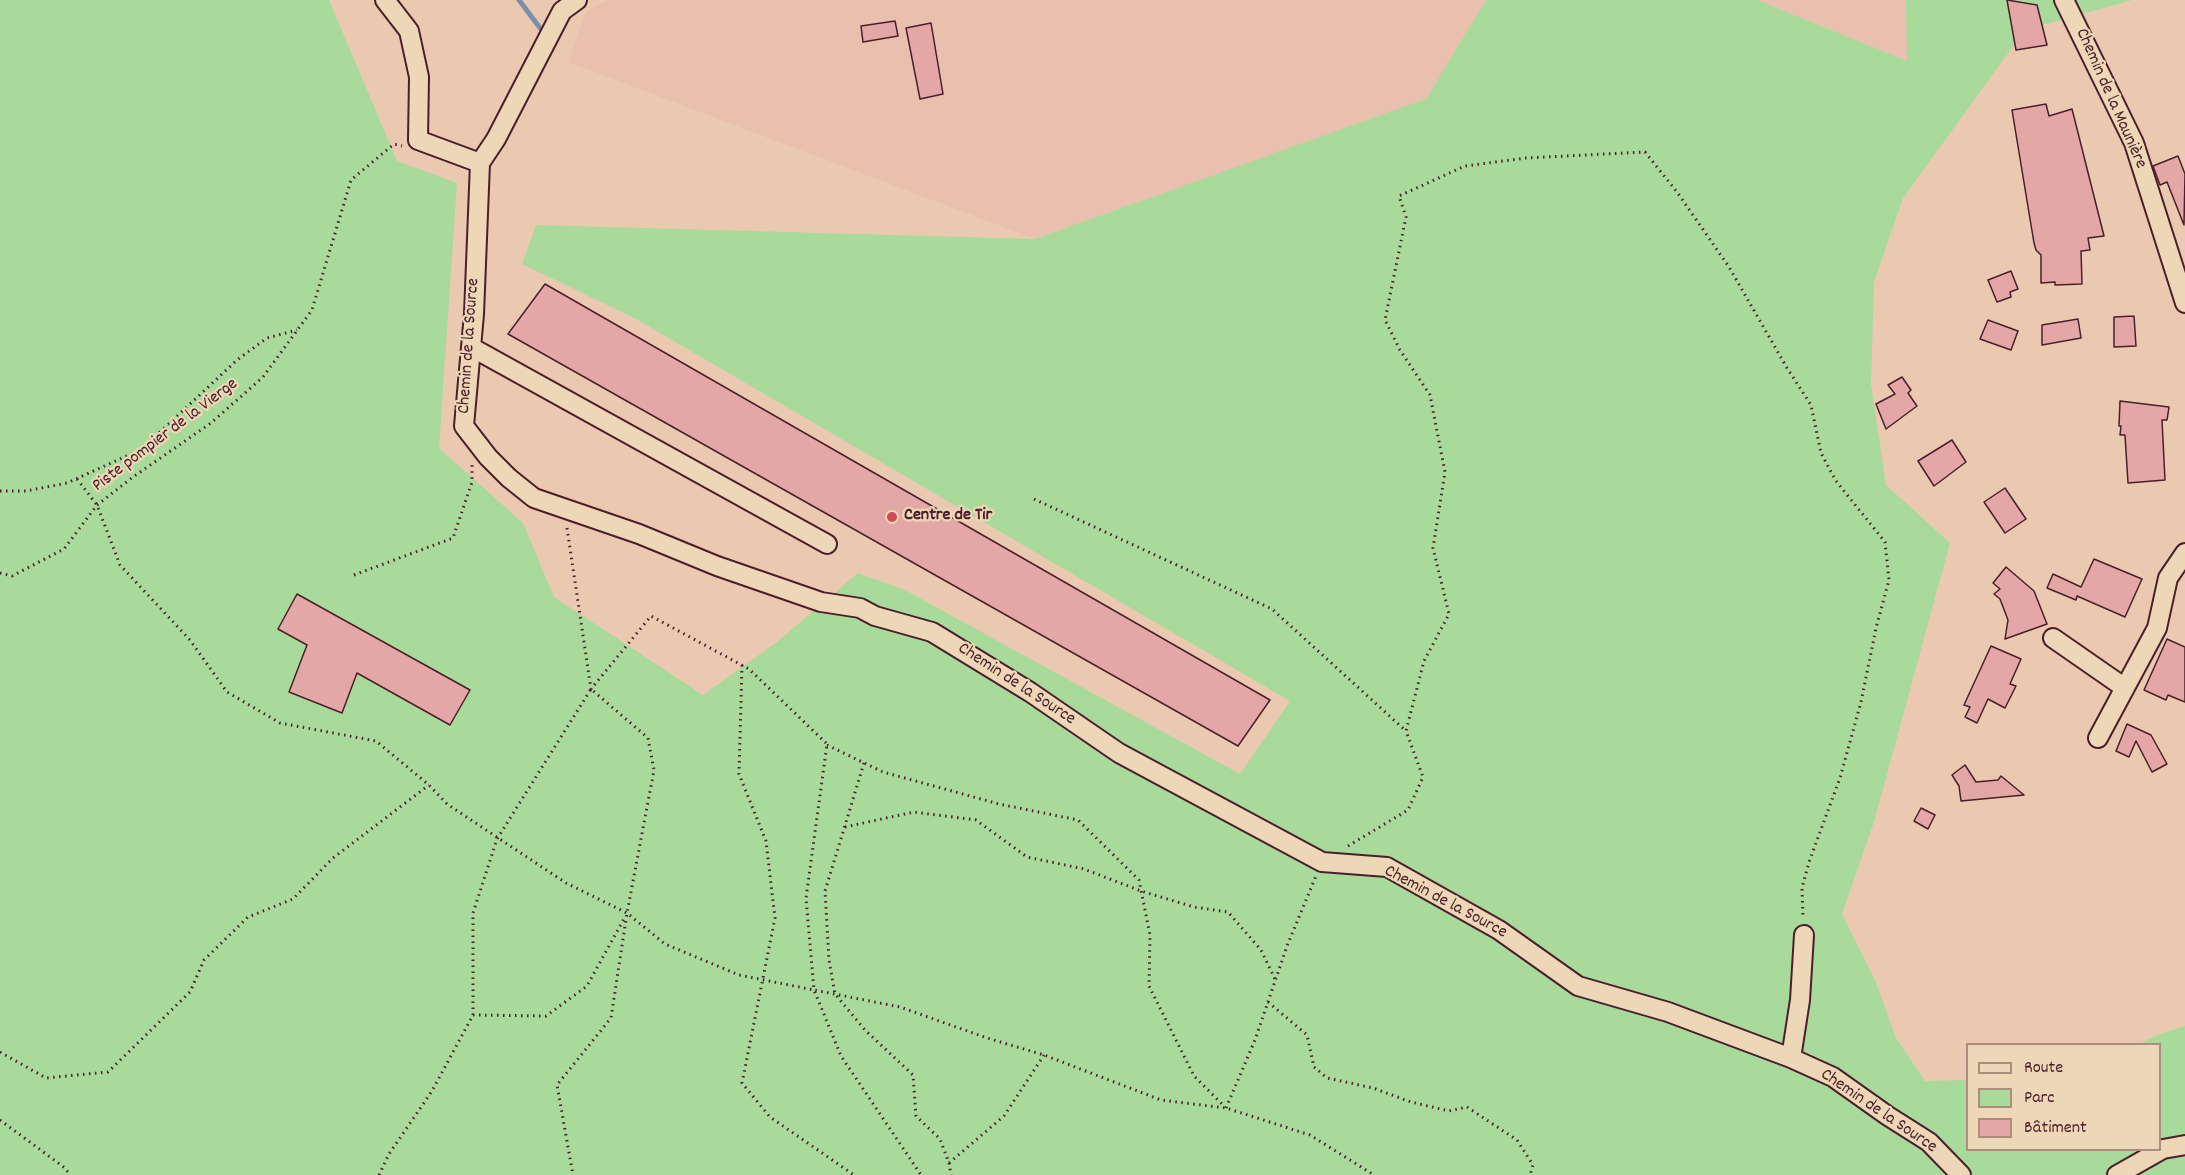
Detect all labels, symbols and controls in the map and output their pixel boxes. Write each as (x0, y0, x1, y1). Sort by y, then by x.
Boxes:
street label: Chemin de la Maunière (2069, 26, 2151, 172)
street label: Chemin de la Source (454, 277, 486, 415)
street label: Piste pompier de la Vierge (89, 374, 243, 498)
place label: Centre de Tir (904, 506, 992, 528)
marker: Centre de Tir (885, 510, 899, 524)
street label: Chemin de la Source (953, 639, 1079, 731)
street label: Chemin de la Source (1380, 862, 1510, 944)
legend (1966, 1043, 2161, 1151)
text: Route (2024, 1056, 2063, 1081)
street label: Chemin de la Source (1816, 1065, 1940, 1159)
text: Parc (2024, 1086, 2055, 1111)
text: Bâtiment (2024, 1116, 2087, 1141)

